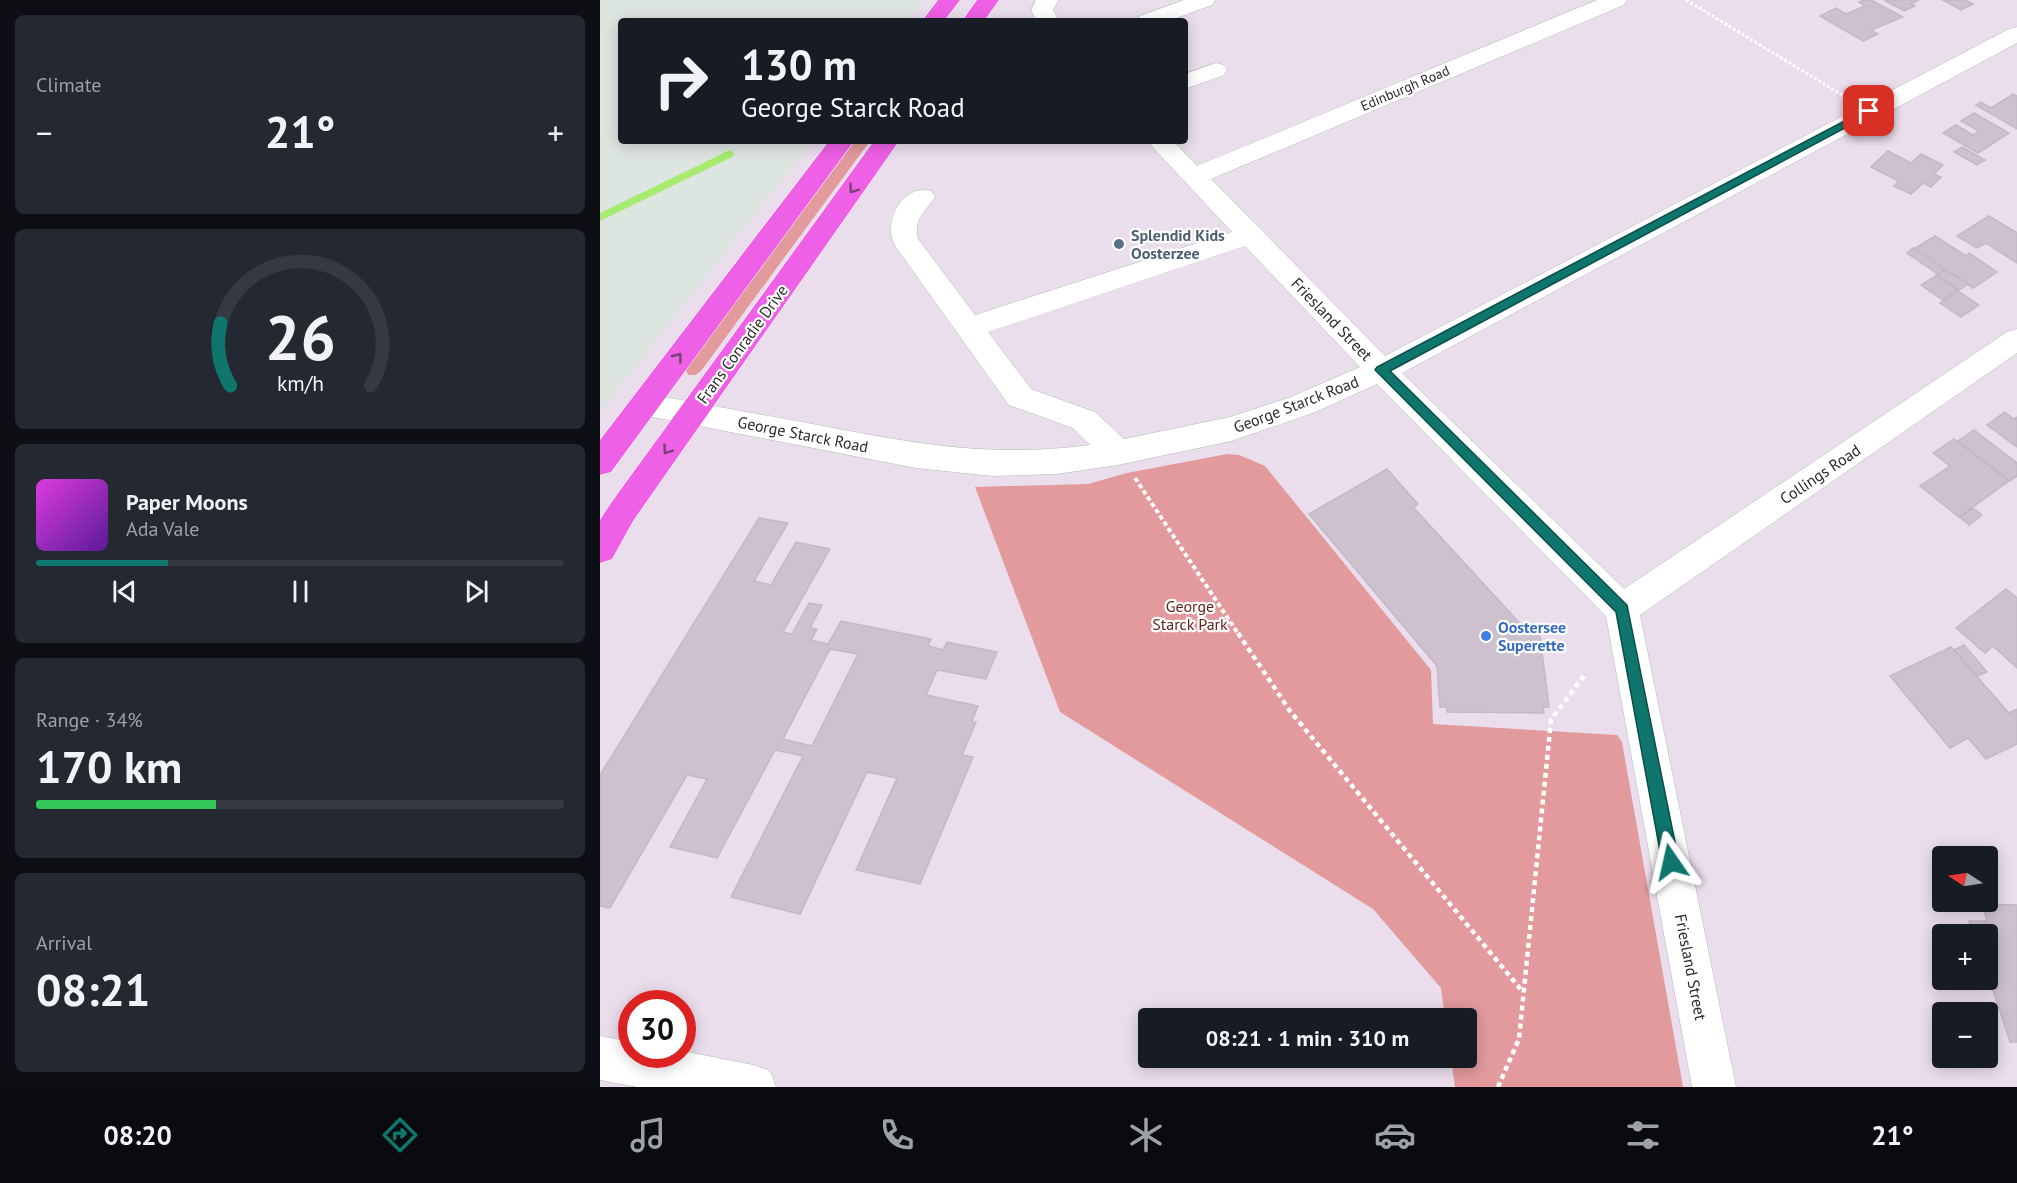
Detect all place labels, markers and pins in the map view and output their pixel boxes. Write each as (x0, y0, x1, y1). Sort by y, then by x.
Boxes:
pin (1843, 85, 1894, 136)
place label: Splendid Kids Oosterzee (1131, 225, 1225, 263)
marker: Splendid Kids Oosterzee (1112, 237, 1126, 251)
place label: Oostersee Superette (1498, 617, 1566, 655)
marker: Oostersee Superette (1479, 629, 1493, 643)

